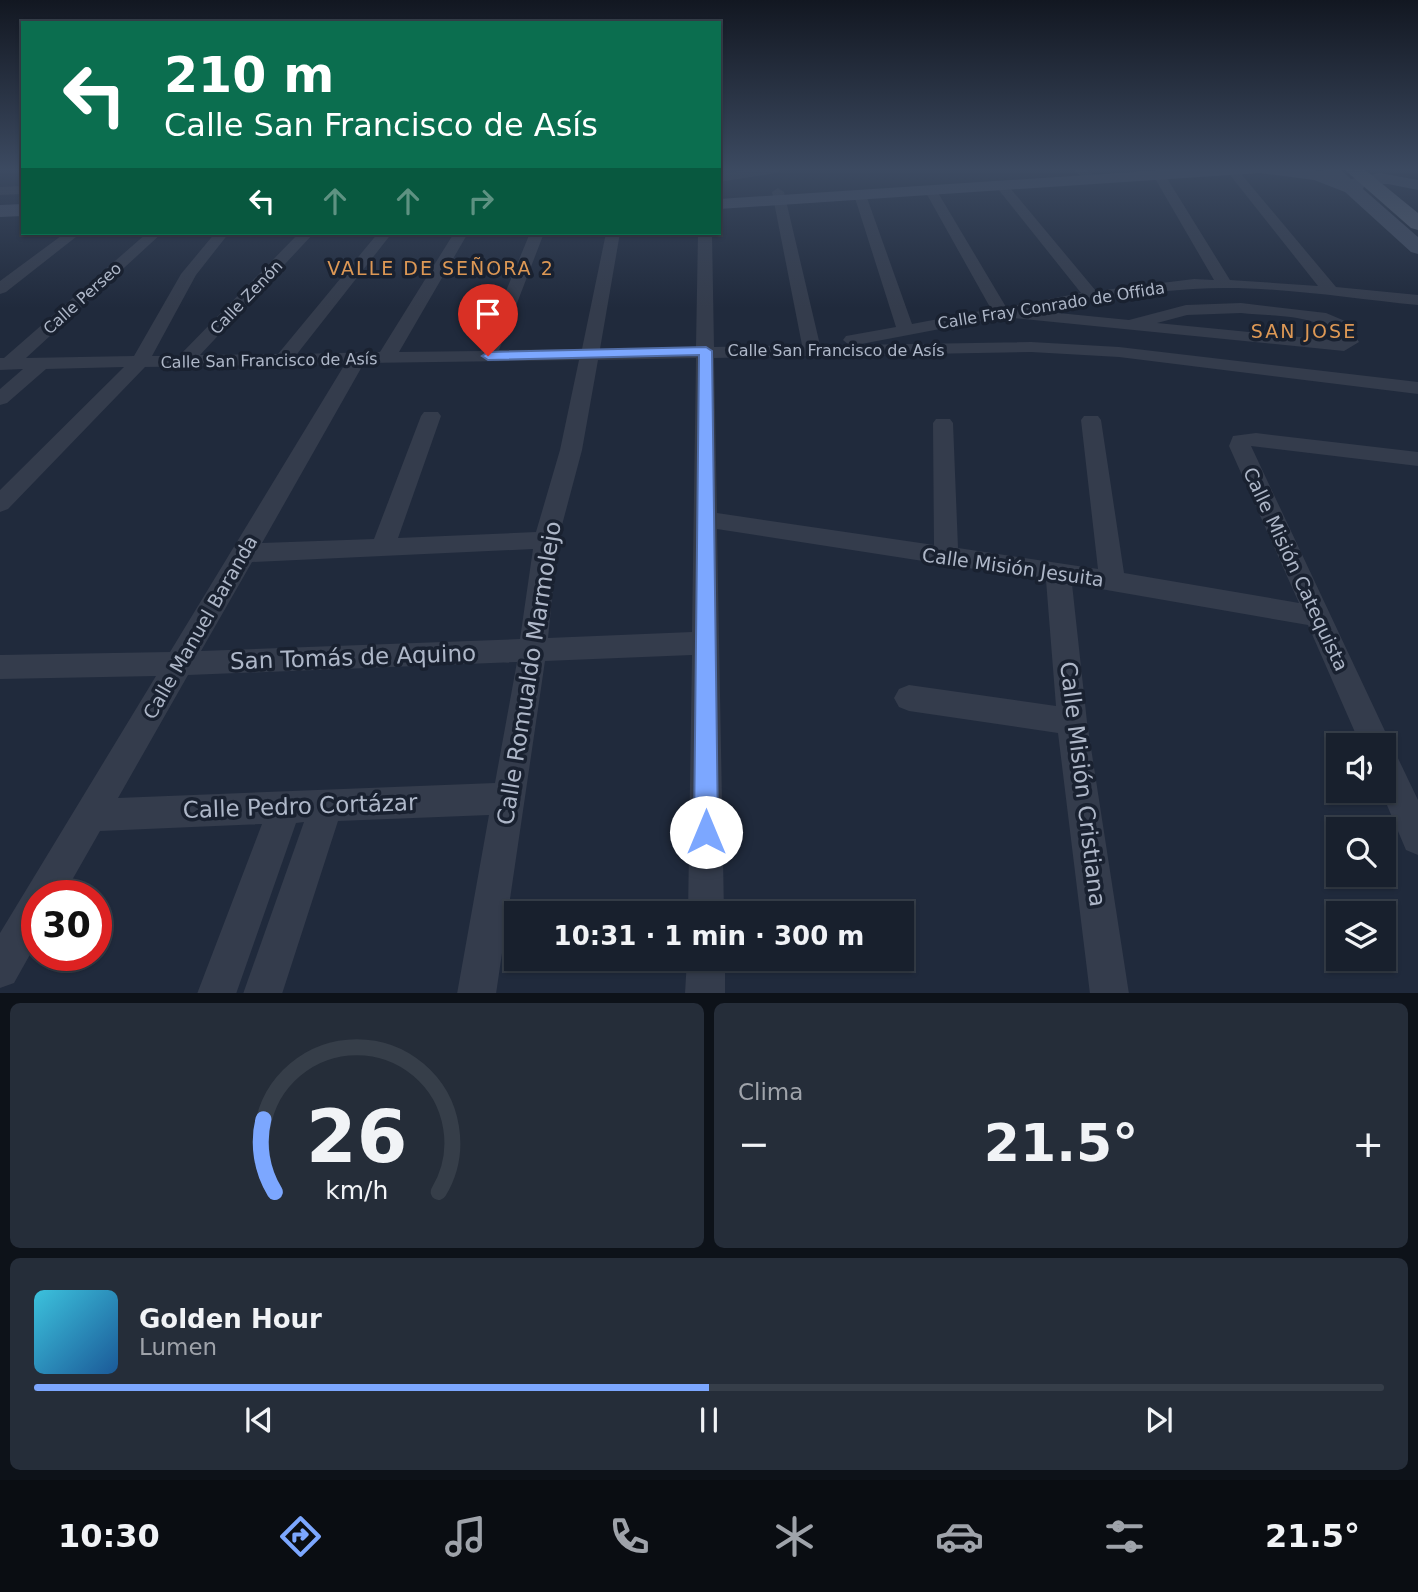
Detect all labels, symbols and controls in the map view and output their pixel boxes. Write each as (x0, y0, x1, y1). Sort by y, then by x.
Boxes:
text: 210 m (164, 47, 334, 104)
icon: left (49, 49, 140, 140)
text: Calle San Francisco de Asís (164, 106, 598, 144)
icon: left (243, 182, 281, 220)
icon: ahead (316, 182, 354, 220)
icon: ahead (389, 182, 427, 220)
icon: right (462, 182, 500, 220)
street label: Calle Zenón (206, 256, 286, 338)
district label: VALLE DE SEÑORA 2 (327, 257, 555, 279)
street label: Calle Perseo (39, 258, 125, 338)
street label: Calle Fray Conrado de Offida (936, 278, 1166, 333)
pin (458, 284, 518, 356)
icon: arrive (469, 295, 507, 333)
district label: SAN JOSE (1251, 320, 1357, 342)
street label: Calle San Francisco de Asís (728, 341, 944, 360)
street label: Calle San Francisco de Asís (160, 349, 378, 372)
street label: Calle Misión Catequista (1239, 464, 1353, 674)
street label: Calle Romualdo Marmolejo (492, 519, 566, 827)
street label: Calle Manuel Baranda (138, 531, 262, 723)
street label: Calle Misión Jesuita (921, 543, 1105, 591)
street label: San Tomás de Aquino (230, 640, 476, 674)
street label: Calle Misión Cristiana (1055, 660, 1111, 908)
map controls (1326, 733, 1396, 971)
button: sound (1326, 733, 1396, 803)
street label: Calle Pedro Cortázar (182, 789, 418, 823)
position arrow (669, 795, 743, 869)
button: search (1326, 817, 1396, 887)
speed limit sign: 30 (21, 880, 112, 971)
button: layers (1326, 901, 1396, 971)
text: 10:31 · 1 min · 300 m (554, 921, 864, 951)
text: Clima (738, 1079, 803, 1105)
text: 26 (306, 1094, 408, 1179)
text: 21.5° (984, 1113, 1138, 1173)
text: − (738, 1122, 770, 1166)
text: + (1352, 1122, 1384, 1166)
text: km/h (325, 1175, 389, 1204)
text: Golden Hour (139, 1304, 322, 1334)
text: Lumen (139, 1334, 217, 1360)
icon: previous (240, 1401, 278, 1439)
icon: pause (690, 1401, 728, 1439)
icon: next (1140, 1401, 1178, 1439)
icon: directions (276, 1512, 325, 1561)
icon: music (441, 1512, 490, 1561)
icon: phone (605, 1512, 654, 1561)
icon: climate (770, 1512, 819, 1561)
icon: car (935, 1512, 984, 1561)
icon: filters (1100, 1512, 1149, 1561)
text: 10:30 (58, 1517, 160, 1555)
text: 21.5° (1265, 1517, 1360, 1555)

